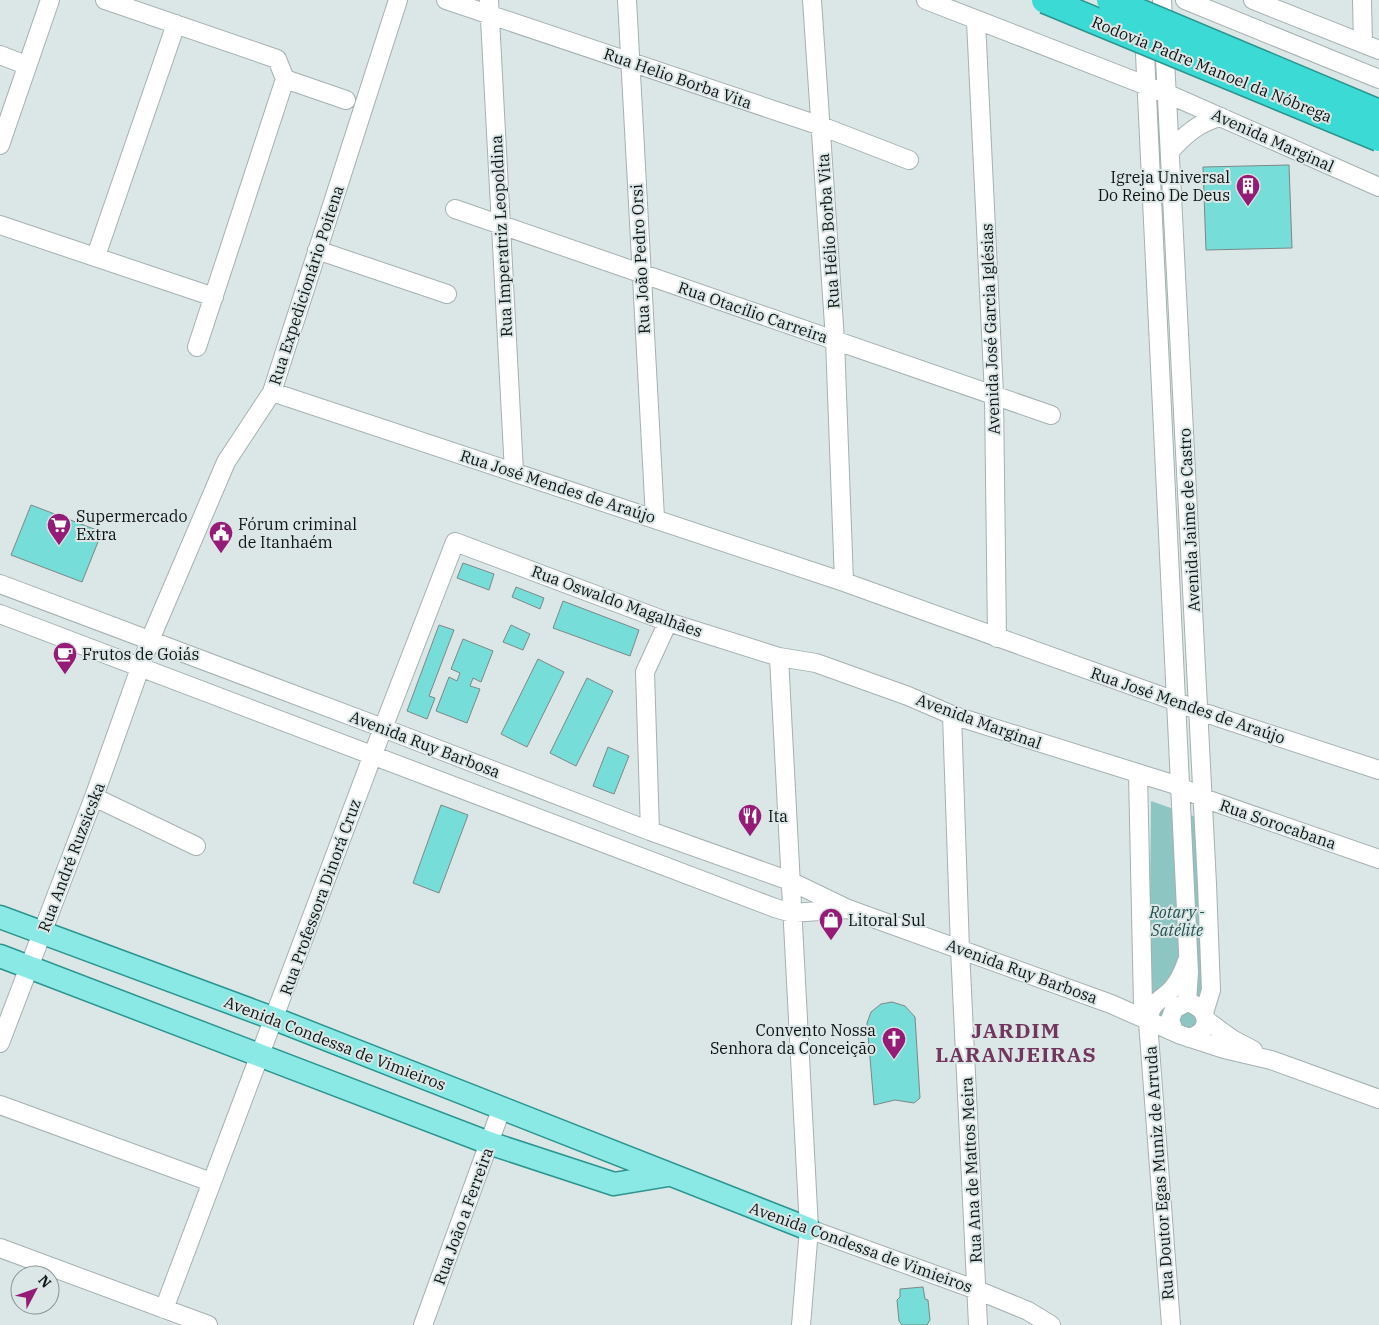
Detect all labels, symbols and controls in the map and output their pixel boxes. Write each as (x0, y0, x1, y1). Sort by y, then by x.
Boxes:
street label: Rodovia Padre Manoel da Nóbrega (1089, 12, 1335, 127)
street label: Rua Helio Borba Vita (601, 43, 755, 113)
street label: Avenida Marginal (1209, 104, 1338, 176)
street label: Rua Imperatriz Leopoldina (486, 134, 516, 338)
street label: Rua Hélio Borba Vita (813, 152, 843, 309)
place label: Igreja Universal Do Reino De Deus (1098, 167, 1230, 205)
building icon: Igreja Universal Do Reino De Deus (1235, 173, 1261, 207)
street label: Rua Expedicionário Poitena (264, 182, 348, 387)
street label: Rua João Pedro Orsi (626, 183, 654, 335)
street label: Avenida José Garcia Iglésias (976, 223, 1004, 435)
street label: Rua Otacílio Carreira (675, 277, 831, 347)
street label: Avenida Jaime de Castro (1174, 428, 1204, 612)
street label: Rua José Mendes de Araújo (458, 445, 658, 527)
place label: Supermercado Extra (76, 506, 188, 544)
supermarket icon: Supermercado Extra (46, 512, 72, 546)
place label: Fórum criminal de Itanhaém (238, 514, 357, 552)
public building icon: Fórum criminal de Itanhaém (208, 520, 234, 554)
street label: Rua Oswaldo Magalhães (529, 561, 705, 641)
cafe icon: Frutos de Goiás (52, 641, 78, 675)
place label: Frutos de Goiás (82, 644, 199, 664)
street label: Rua José Mendes de Araújo (1088, 662, 1288, 748)
street label: Avenida Marginal (913, 689, 1045, 753)
street label: Avenida Ruy Barbosa (347, 706, 503, 782)
street label: Rua André Ruzsicska (33, 779, 109, 935)
street label: Rua Sorocabana (1217, 795, 1339, 853)
street label: Rua Professora Dinorá Cruz (275, 796, 365, 998)
restaurant icon: Ita (737, 803, 763, 837)
place label: Ita (768, 806, 788, 826)
park label: Rotary - Satélite (1148, 902, 1205, 940)
shop icon: Litoral Sul (818, 907, 844, 941)
place label: Litoral Sul (848, 910, 926, 930)
street label: Avenida Ruy Barbosa (944, 934, 1101, 1008)
street label: Avenida Condessa de Vimieiros (221, 991, 449, 1095)
district label: JARDIM LARANJEIRAS (935, 1016, 1097, 1068)
place label: Convento Nossa Senhora da Conceição (710, 1020, 876, 1058)
church icon: Convento Nossa Senhora da Conceição (881, 1026, 907, 1060)
street label: Rua Doutor Egas Muniz de Arruda (1140, 1045, 1178, 1301)
street label: Rua Ana de Mattos Meira (956, 1076, 986, 1264)
street label: Rua João a Ferreira (429, 1144, 497, 1287)
street label: Avenida Condessa de Vimieiros (747, 1197, 975, 1297)
north arrow (10, 1265, 60, 1315)
text: N (34, 1271, 55, 1292)

